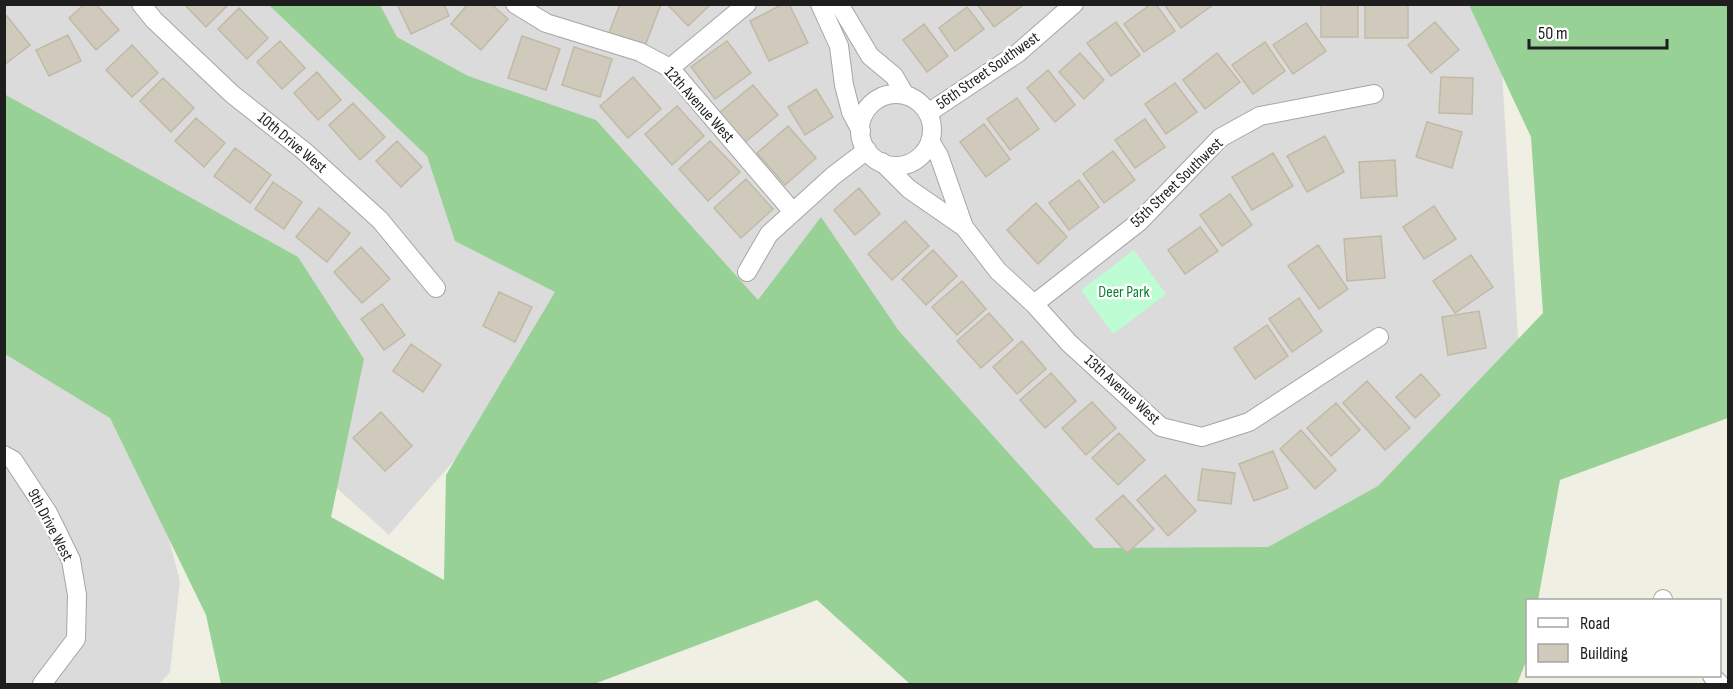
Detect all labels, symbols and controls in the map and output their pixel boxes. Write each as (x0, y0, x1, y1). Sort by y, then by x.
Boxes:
scale bar (1529, 12, 1667, 50)
text: 50 m (1538, 23, 1568, 44)
street label: 56th Street Southwest (933, 28, 1043, 114)
street label: 12th Avenue West (660, 63, 738, 147)
street label: 10th Drive West (253, 108, 331, 178)
street label: 55th Street Southwest (1127, 134, 1227, 232)
park label: Deer Park (1098, 283, 1150, 302)
street label: 13th Avenue West (1080, 351, 1164, 429)
street label: 9th Drive West (23, 486, 77, 565)
legend (1526, 599, 1721, 677)
text: Road (1580, 613, 1610, 634)
text: Building (1580, 643, 1628, 664)

